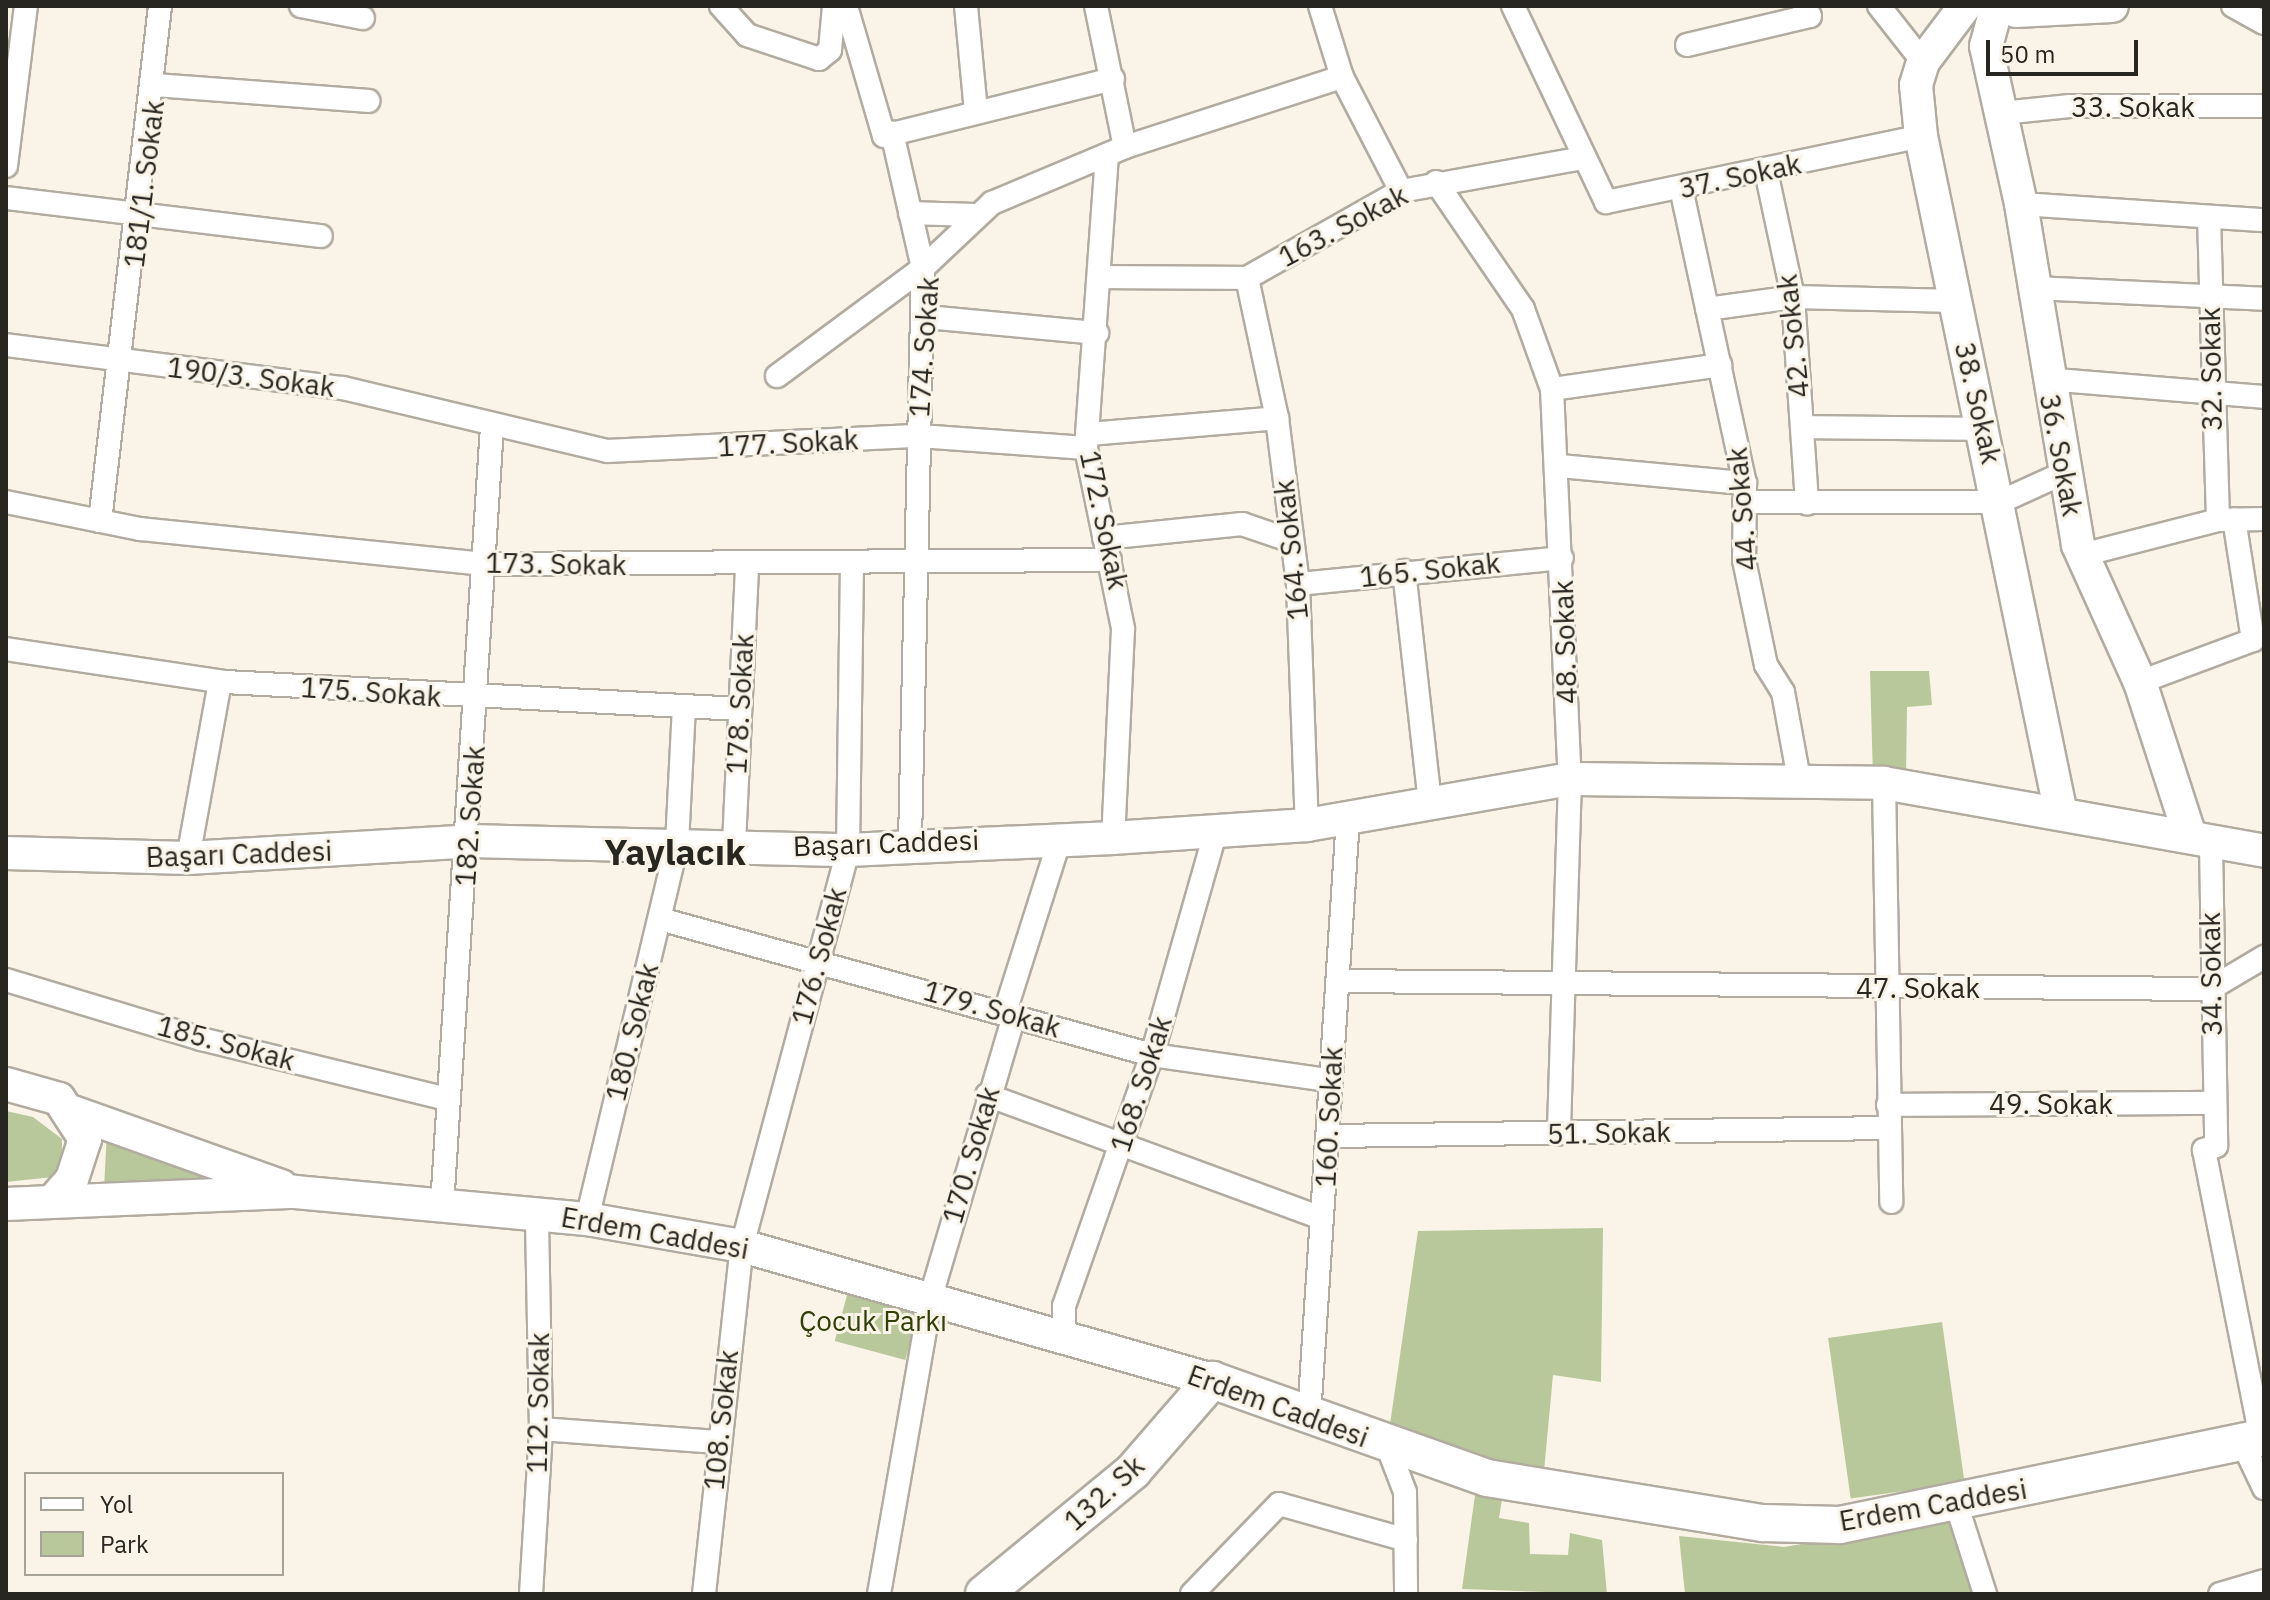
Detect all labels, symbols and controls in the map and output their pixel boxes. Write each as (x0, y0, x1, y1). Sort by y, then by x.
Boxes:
scale bar (1990, 24, 2142, 74)
text: 50 m (2000, 38, 2055, 70)
street label: 33. Sokak (2071, 90, 2195, 124)
street label: 181/1. Sokak (117, 98, 171, 270)
street label: 37. Sokak (1676, 147, 1804, 205)
street label: 163. Sokak (1273, 178, 1413, 274)
street label: 42. Sokak (1770, 273, 1816, 399)
street label: 174. Sokak (902, 276, 946, 418)
street label: 32. Sokak (2193, 307, 2229, 431)
street label: 38. Sokak (1948, 339, 2008, 467)
street label: 190/3. Sokak (165, 350, 337, 404)
street label: 36. Sokak (2033, 391, 2089, 519)
street label: 177. Sokak (717, 423, 859, 463)
street label: 44. Sokak (1720, 446, 1764, 572)
street label: 172. Sokak (1073, 448, 1135, 592)
street label: 164. Sokak (1267, 478, 1315, 622)
street label: 173. Sokak (485, 546, 627, 582)
street label: 165. Sokak (1358, 546, 1502, 594)
street label: 48. Sokak (1546, 579, 1584, 705)
street label: 178. Sokak (720, 633, 760, 775)
street label: 175. Sokak (300, 670, 442, 714)
street label: 182. Sokak (448, 745, 492, 887)
street label: Başarı Caddesi (792, 823, 980, 863)
district label: Yaylacık (604, 830, 746, 874)
street label: Başarı Caddesi (145, 834, 333, 874)
street label: 176. Sokak (785, 884, 853, 1028)
street label: 34. Sokak (2193, 912, 2229, 1036)
street label: 180. Sokak (599, 960, 665, 1104)
street label: 47. Sokak (1856, 971, 1980, 1005)
street label: 179. Sokak (920, 973, 1064, 1045)
street label: 185. Sokak (154, 1009, 298, 1077)
street label: 168. Sokak (1103, 1012, 1179, 1156)
street label: 160. Sokak (1309, 1046, 1349, 1188)
street label: 170. Sokak (935, 1083, 1007, 1227)
street label: 49. Sokak (1989, 1087, 2113, 1121)
street label: 51. Sokak (1547, 1115, 1671, 1151)
street label: Erdem Caddesi (559, 1200, 751, 1266)
park label: Çocuk Parkı (799, 1304, 947, 1338)
street label: 112. Sokak (520, 1332, 556, 1474)
street label: 108. Sokak (697, 1348, 745, 1492)
street label: Erdem Caddesi (1183, 1358, 1373, 1454)
street label: 132. Sk (1057, 1449, 1151, 1537)
legend (24, 1472, 284, 1576)
street label: Erdem Caddesi (1837, 1472, 2029, 1538)
text: Yol (100, 1488, 133, 1520)
text: Park (100, 1528, 149, 1560)

